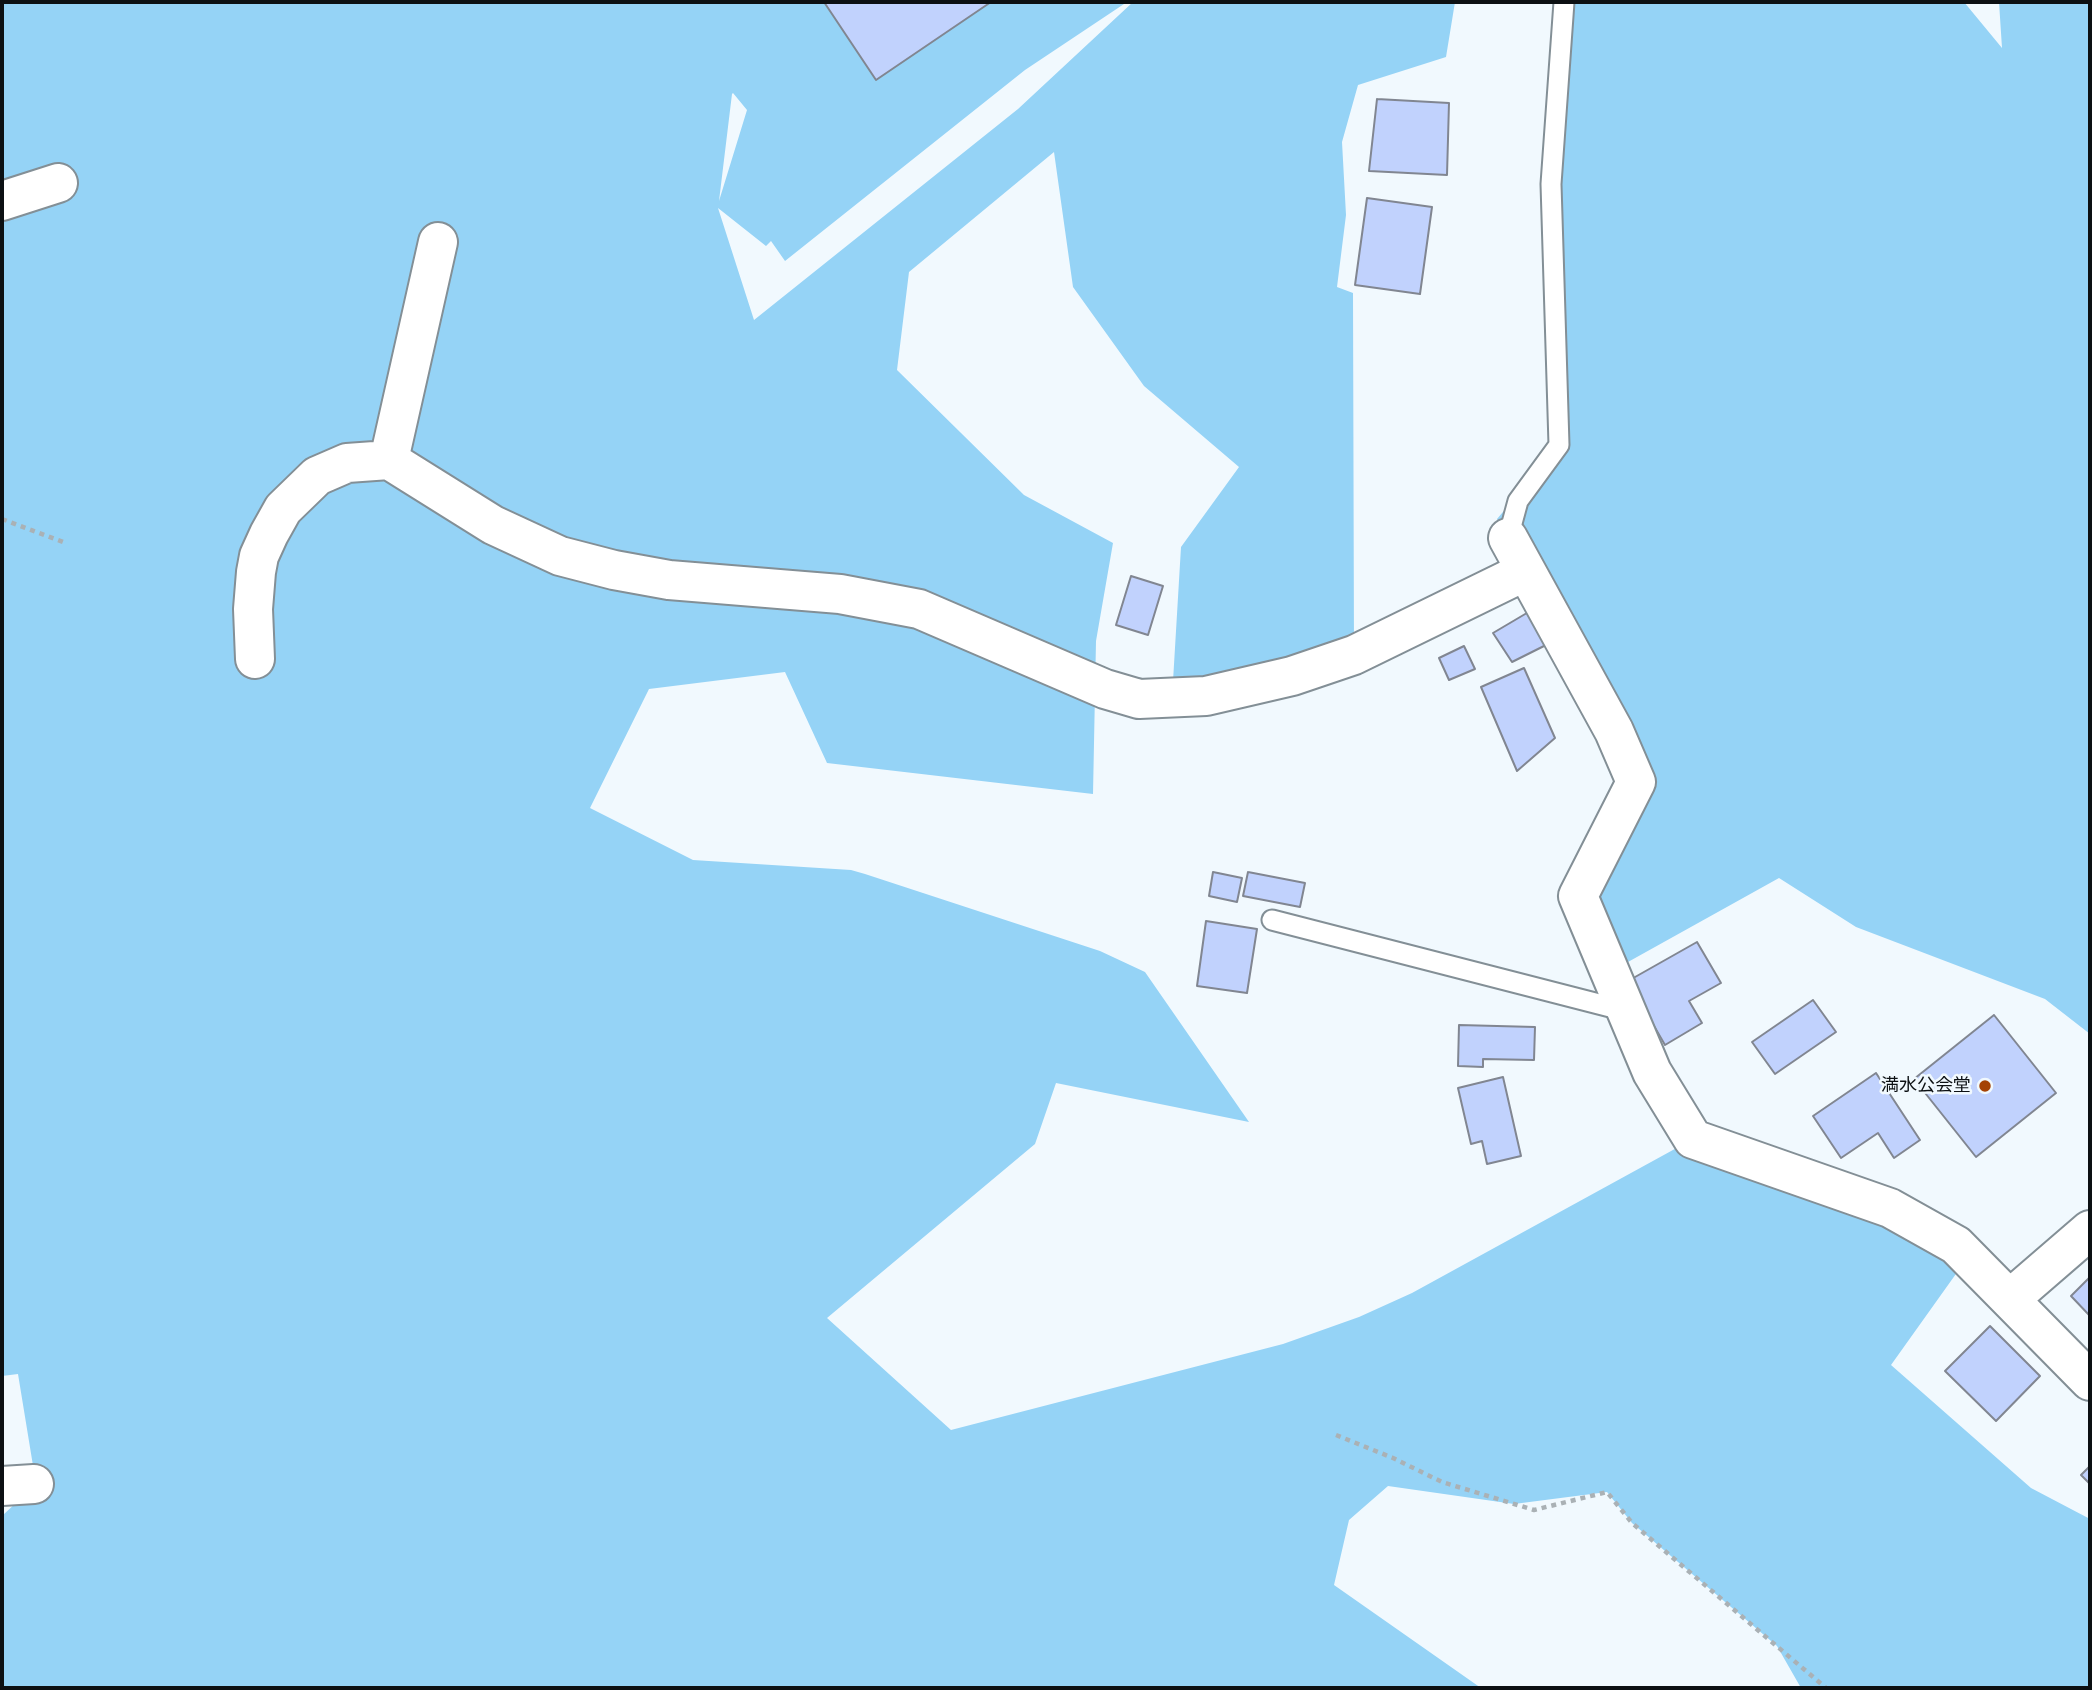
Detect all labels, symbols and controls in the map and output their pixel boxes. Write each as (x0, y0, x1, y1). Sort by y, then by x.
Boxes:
place label: 満水公会堂 (1881, 1075, 1971, 1097)
marker: 満水公会堂 (1977, 1078, 1993, 1094)

